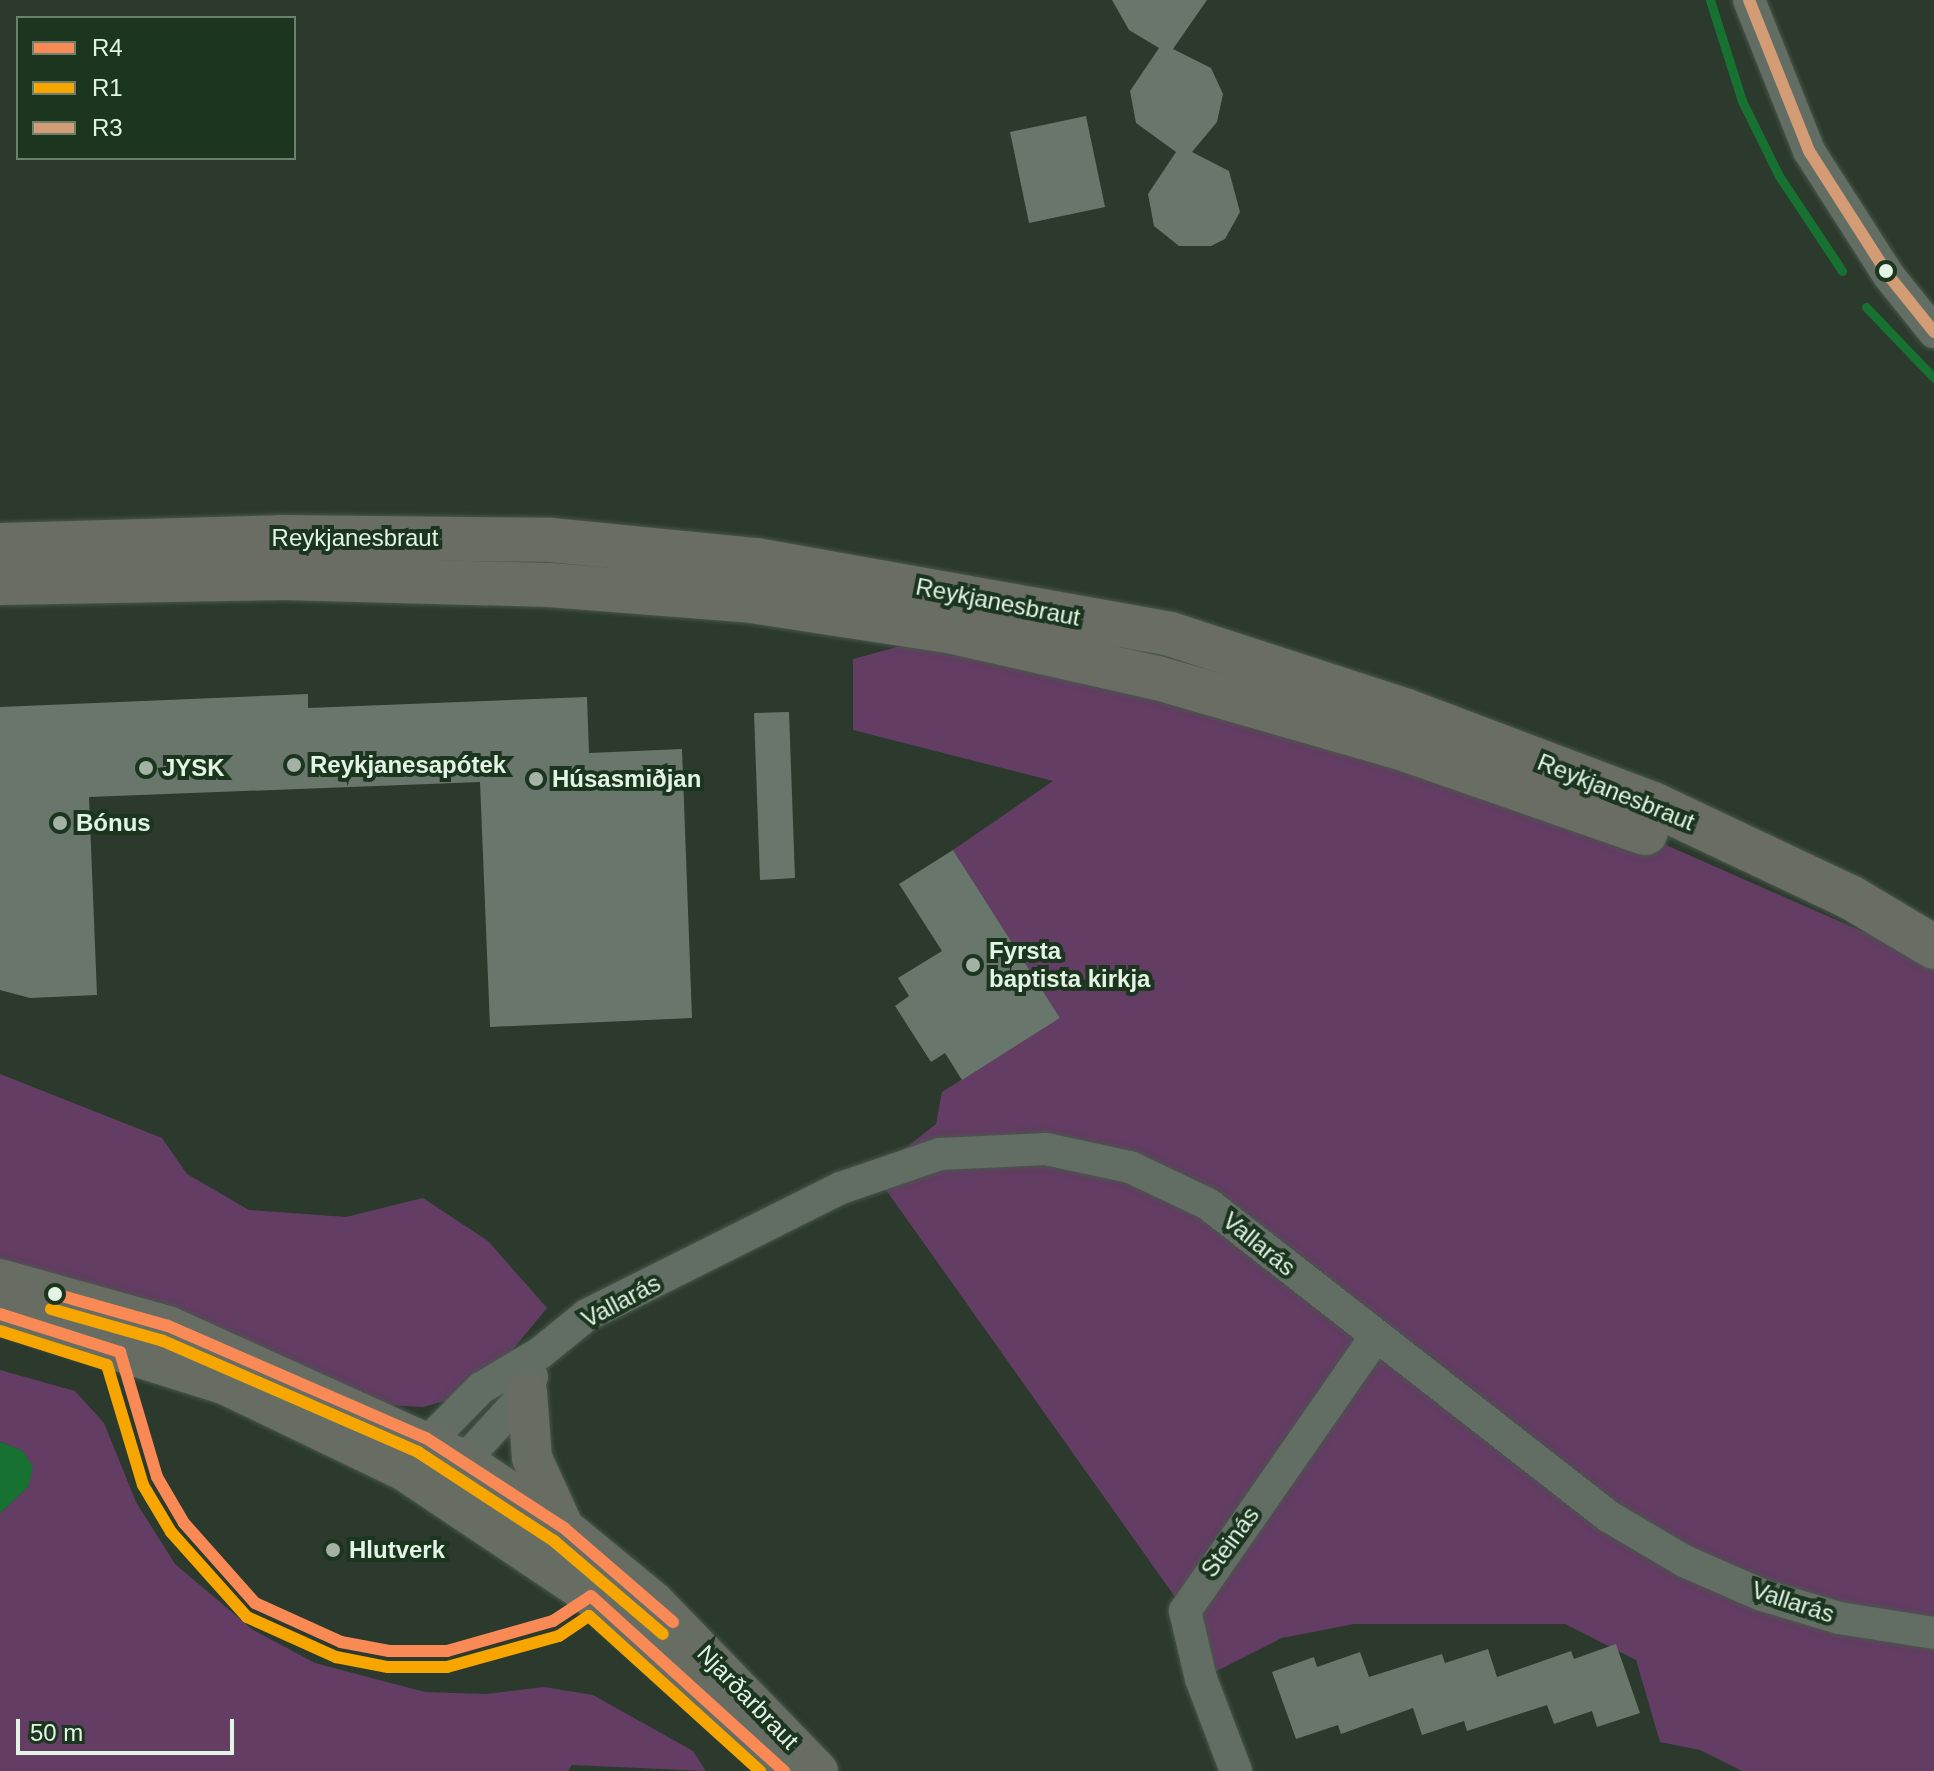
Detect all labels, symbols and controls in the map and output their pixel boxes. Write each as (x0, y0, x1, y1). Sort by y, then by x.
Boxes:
legend (16, 16, 296, 160)
text: R4 (92, 34, 123, 61)
text: R1 (92, 74, 123, 101)
text: R3 (92, 114, 123, 141)
unlabelled marker (1878, 263, 1894, 279)
street label: Reykjanesbraut (272, 524, 438, 552)
street label: Reykjanesbraut (913, 572, 1083, 632)
street label: Reykjanesbraut (1533, 747, 1699, 837)
place label: Reykjanesapótek (310, 751, 506, 779)
place label: JYSK (162, 754, 225, 782)
marker: Reykjanesapótek (285, 756, 303, 774)
marker: JYSK (137, 759, 155, 777)
place label: Húsasmiðjan (552, 765, 701, 793)
marker: Húsasmiðjan (527, 770, 545, 788)
place label: Bónus (76, 809, 151, 837)
marker: Bónus (51, 814, 69, 832)
place label: Fyrsta baptista kirkja (989, 937, 1150, 993)
marker: Fyrsta baptista kirkja (964, 956, 982, 974)
street label: Vallarás (1217, 1206, 1301, 1282)
street label: Vallarás (577, 1268, 665, 1334)
unlabelled marker (47, 1286, 63, 1302)
street label: Steinás (1195, 1501, 1265, 1583)
place label: Hlutverk (349, 1536, 445, 1564)
marker: Hlutverk (324, 1541, 342, 1559)
street label: Vallarás (1748, 1575, 1838, 1629)
street label: Njarðarbraut (691, 1639, 805, 1755)
scale bar (20, 1703, 238, 1753)
text: 50 m (30, 1719, 83, 1746)

